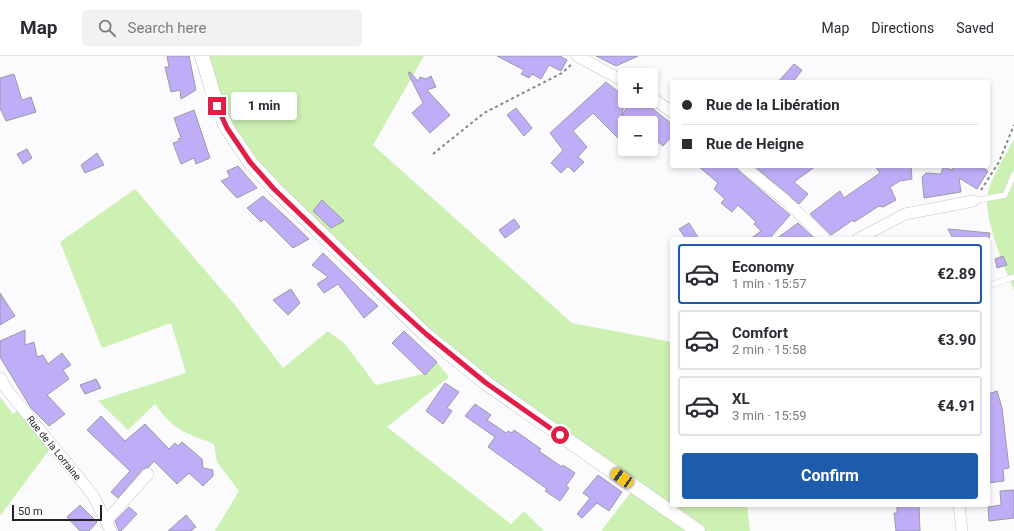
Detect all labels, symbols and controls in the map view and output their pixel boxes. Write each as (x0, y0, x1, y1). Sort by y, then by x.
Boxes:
search box (82, 10, 362, 46)
text: Map (20, 16, 58, 39)
icon: search (96, 17, 118, 39)
text: Search here (128, 19, 206, 37)
text: Map (822, 20, 849, 36)
text: Directions (871, 20, 934, 36)
text: Saved (956, 20, 994, 36)
map controls (618, 68, 658, 156)
button: + (618, 68, 658, 108)
callout: 1 min (231, 92, 297, 120)
text: Rue de la Libération (706, 96, 840, 114)
route end (208, 97, 226, 115)
text: 1 min (248, 98, 280, 113)
button: − (618, 116, 658, 156)
text: Rue de Heigne (706, 135, 804, 153)
icon: car (684, 256, 720, 292)
text: Economy (732, 258, 794, 276)
text: €2.89 (937, 265, 976, 283)
text: 1 min · 15:57 (732, 276, 807, 291)
icon: car (684, 322, 720, 358)
text: Comfort (732, 324, 788, 342)
text: €3.90 (937, 331, 976, 349)
text: 2 min · 15:58 (732, 342, 807, 357)
icon: car (684, 388, 720, 424)
text: XL (732, 390, 750, 408)
text: €4.91 (937, 397, 976, 415)
text: 3 min · 15:59 (732, 408, 807, 423)
street label: Rue de la Lorraine (25, 414, 83, 482)
route start (551, 426, 569, 444)
button: Confirm (682, 453, 978, 499)
car (609, 466, 635, 490)
scale bar (12, 503, 102, 522)
text: 50 m (18, 505, 43, 518)

